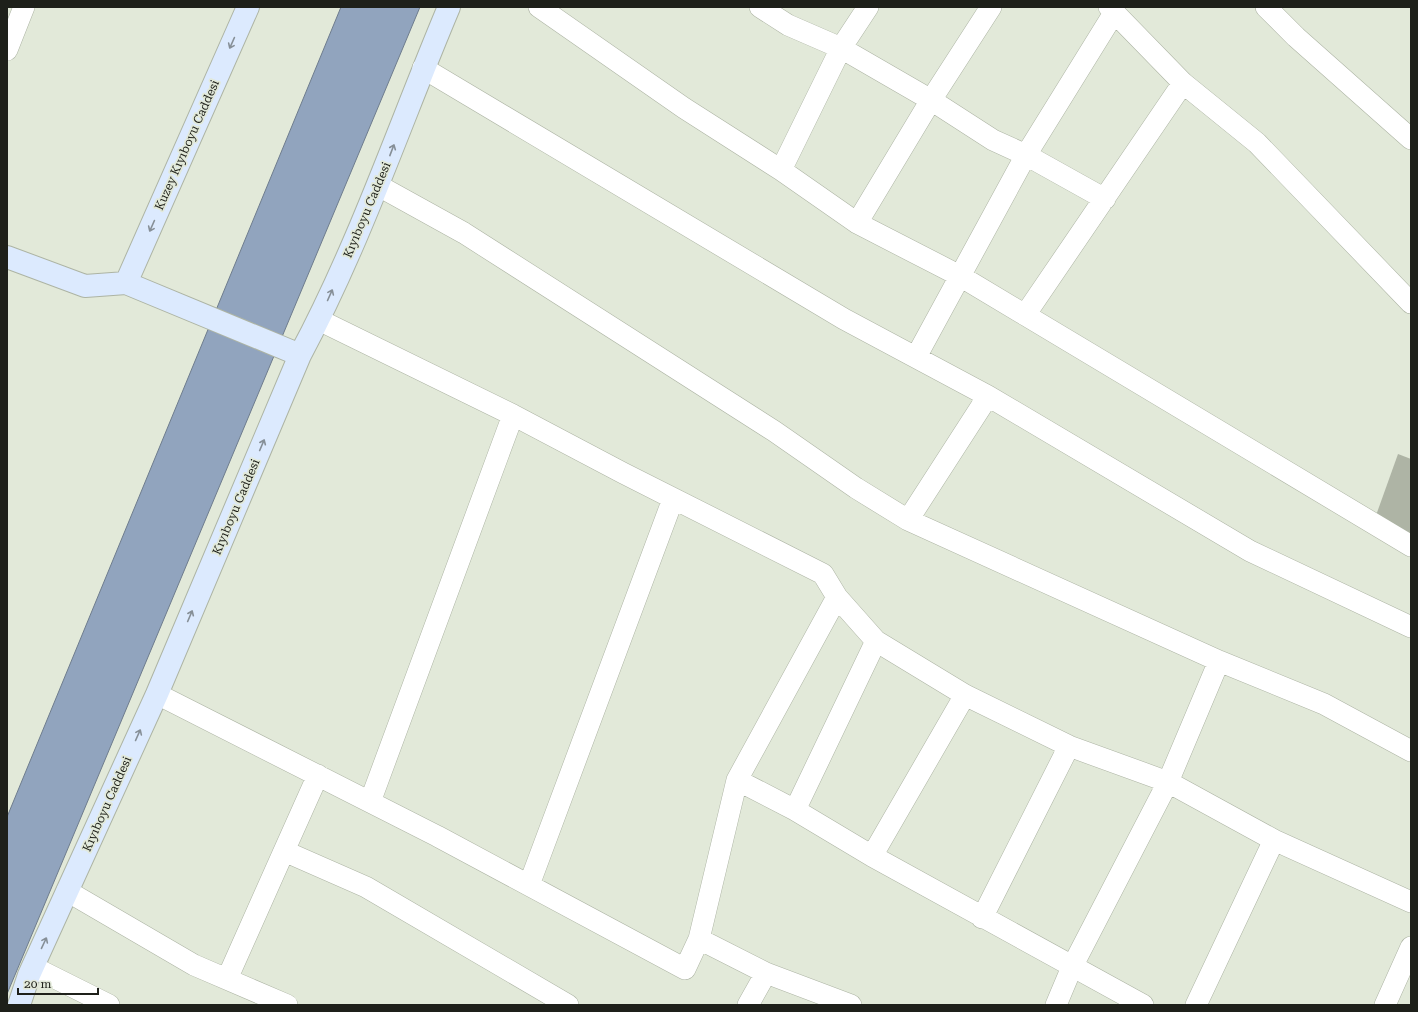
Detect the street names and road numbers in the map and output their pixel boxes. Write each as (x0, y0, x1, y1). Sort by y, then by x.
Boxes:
street label: Kuzey Kıyıboyu Caddesi (152, 78, 222, 212)
street label: Kıyıboyu Caddesi (341, 160, 394, 260)
street label: Kıyıboyu Caddesi (210, 457, 263, 557)
street label: Kıyıboyu Caddesi (80, 754, 134, 854)

